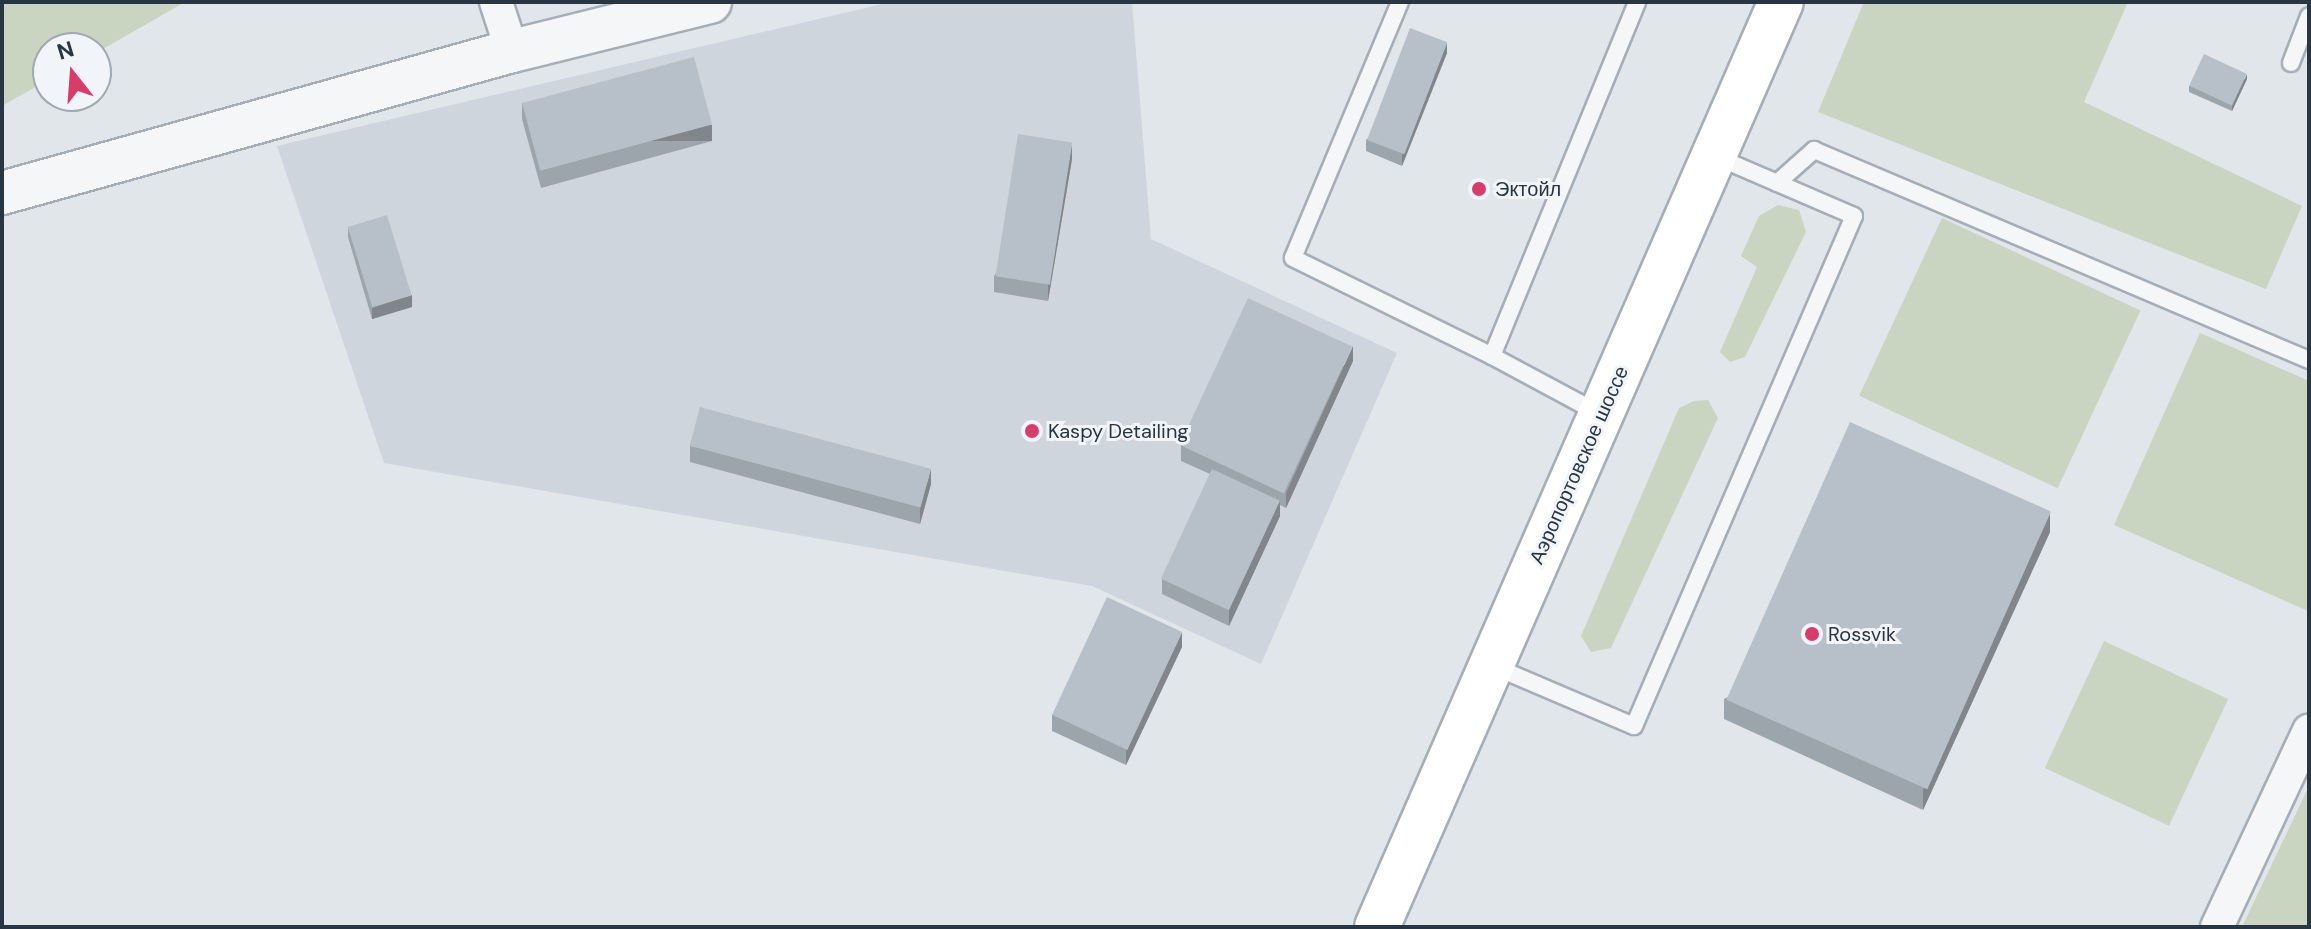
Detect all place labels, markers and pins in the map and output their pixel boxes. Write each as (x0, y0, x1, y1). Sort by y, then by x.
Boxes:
place label: Эктойл (1495, 177, 1561, 201)
marker: Эктойл (1470, 180, 1488, 198)
place label: Kaspy Detailing (1048, 419, 1189, 443)
marker: Kaspy Detailing (1023, 422, 1041, 440)
place label: Rossvik (1828, 622, 1896, 646)
marker: Rossvik (1803, 625, 1821, 643)

